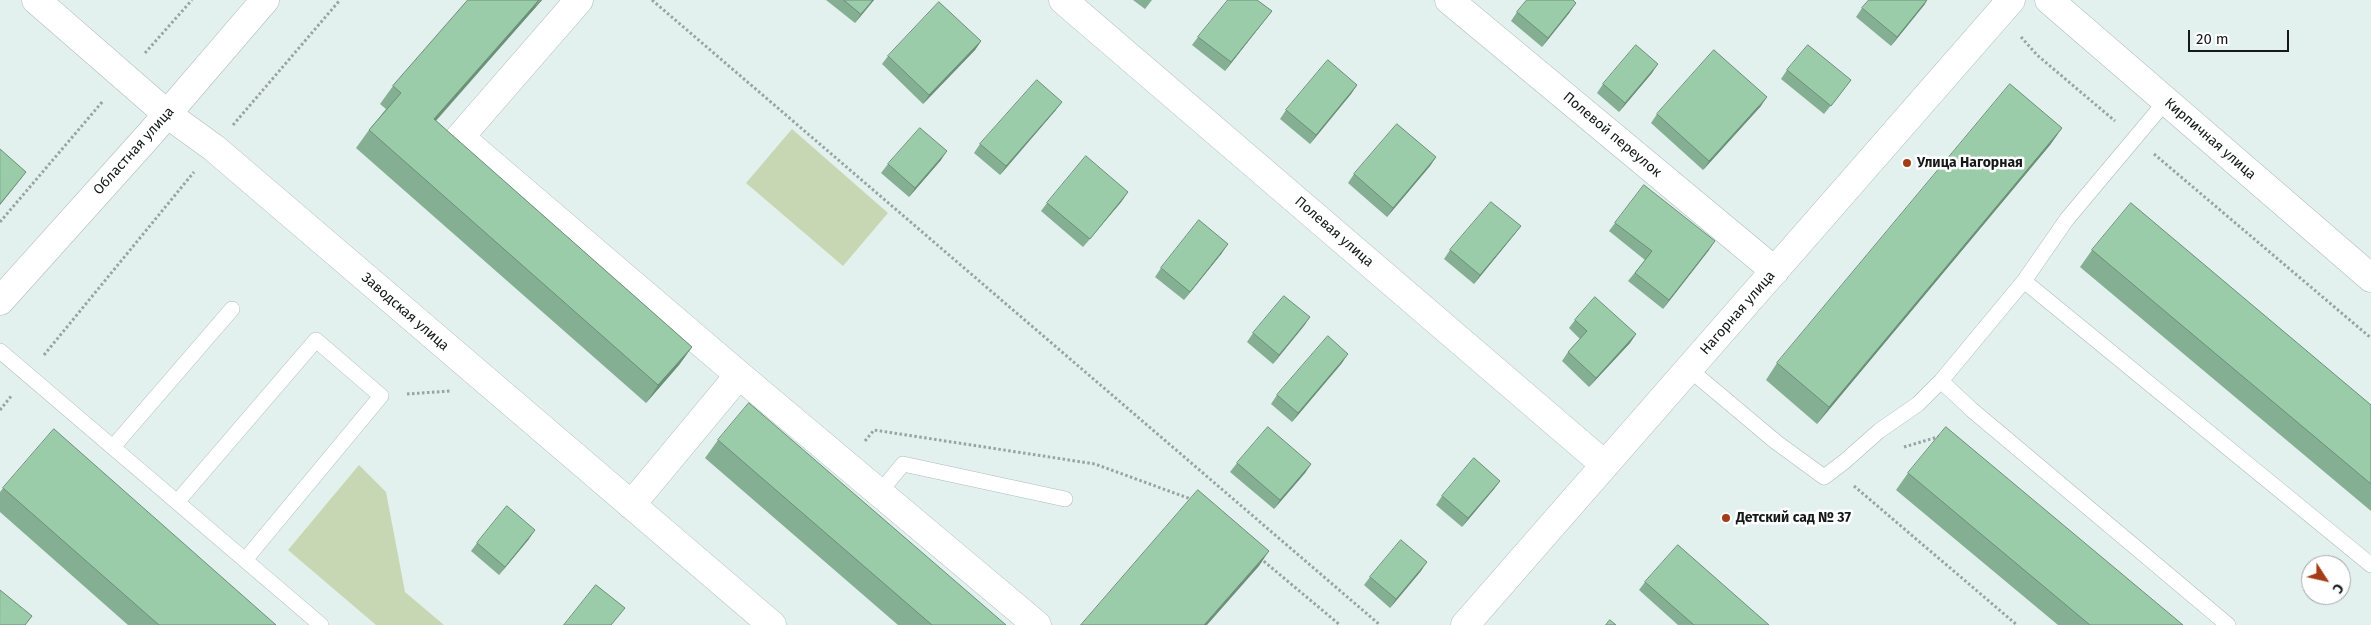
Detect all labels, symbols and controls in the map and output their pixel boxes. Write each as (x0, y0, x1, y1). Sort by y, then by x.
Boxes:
scale bar (2191, 20, 2292, 52)
text: 20 m (2196, 30, 2229, 48)
street label: Полевой переулок (1559, 89, 1665, 181)
street label: Кирпичная улица (2161, 95, 2259, 183)
street label: Областная улица (90, 104, 178, 198)
place label: Улица Нагорная (1917, 155, 2023, 171)
marker: Улица Нагорная (1901, 157, 1913, 169)
street label: Полевая улица (1291, 193, 1377, 271)
street label: Нагорная улица (1697, 268, 1779, 358)
street label: Заводская улица (358, 269, 452, 355)
place label: Детский сад № 37 (1736, 510, 1851, 526)
marker: Детский сад № 37 (1720, 512, 1732, 524)
north arrow (2301, 555, 2351, 605)
text: С (2329, 580, 2347, 596)

